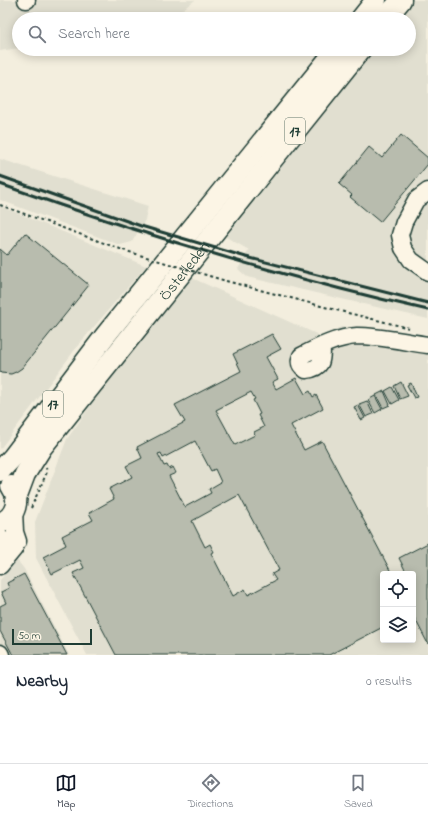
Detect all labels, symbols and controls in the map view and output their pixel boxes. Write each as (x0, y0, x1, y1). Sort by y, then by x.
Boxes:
search box (12, 12, 416, 56)
icon: search (26, 23, 48, 45)
text: Search here (58, 23, 130, 45)
road number: 17 (285, 118, 305, 144)
street label: Österleden (154, 237, 217, 306)
road number: 17 (43, 391, 63, 417)
map controls (380, 571, 416, 643)
button: locate (380, 571, 416, 607)
button: layers (380, 607, 416, 643)
scale bar (12, 627, 92, 646)
text: 50 m (18, 628, 40, 644)
text: Nearby (16, 669, 68, 694)
text: 0 results (366, 672, 412, 691)
tab: Map (55, 772, 77, 812)
tab: Directions (188, 772, 234, 812)
tab: Saved (344, 772, 373, 812)

